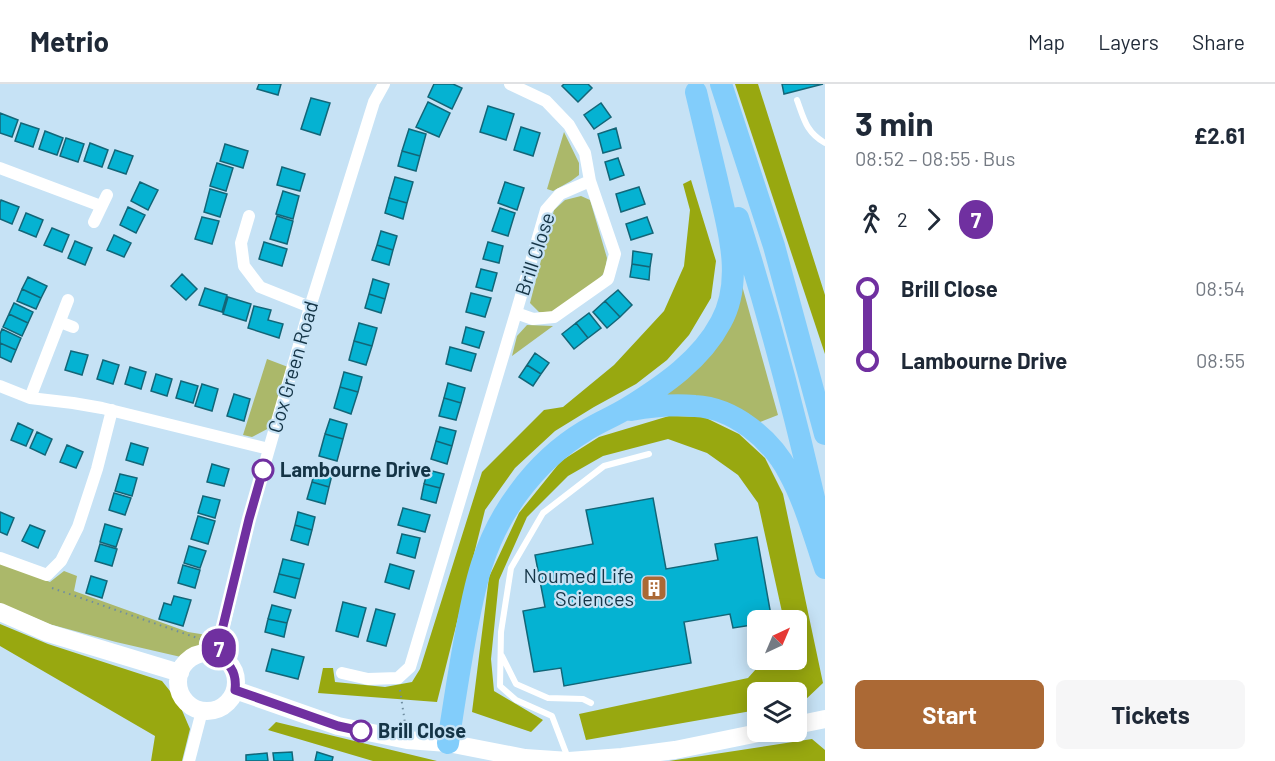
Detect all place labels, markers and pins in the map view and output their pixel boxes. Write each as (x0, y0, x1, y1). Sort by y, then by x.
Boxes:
place label: Lambourne Drive (280, 457, 431, 481)
marker: Lambourne Drive (252, 459, 274, 481)
place label: Noumed Life Sciences (524, 563, 634, 610)
building icon: Noumed Life Sciences (639, 573, 669, 603)
place label: Brill Close (378, 718, 466, 742)
marker: Brill Close (350, 720, 372, 742)

